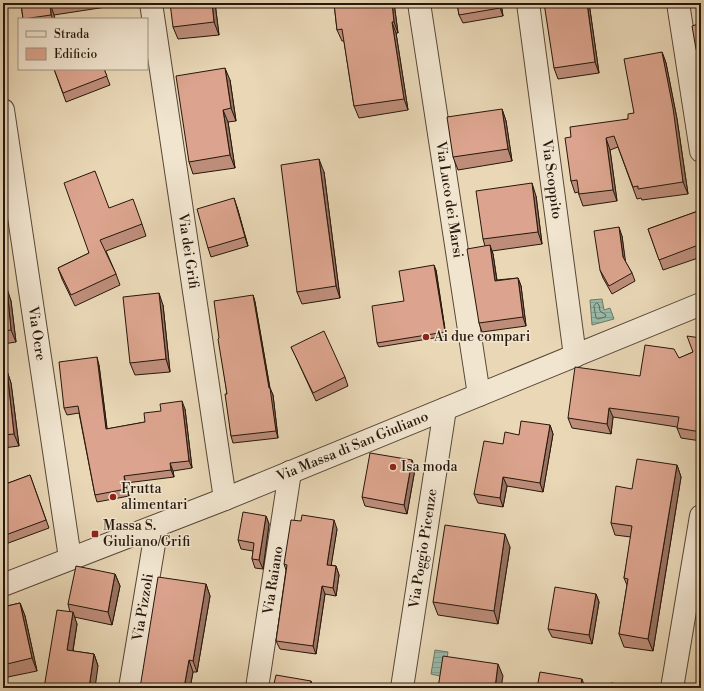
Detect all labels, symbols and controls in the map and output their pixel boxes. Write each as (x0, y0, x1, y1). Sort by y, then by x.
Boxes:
legend (18, 18, 148, 70)
text: Strada (54, 27, 90, 42)
text: Edificio (54, 47, 97, 62)
street label: Via Scoppito (537, 138, 566, 220)
street label: Via Luco dei Marsi (431, 139, 467, 260)
street label: Via dei Grifi (173, 211, 203, 291)
street label: Via Ocre (23, 304, 49, 362)
place label: Ai due compari (433, 328, 531, 346)
marker: Ai due compari (421, 332, 431, 342)
street label: Via Massa di San Giuliano (273, 408, 431, 486)
place label: Isa moda (401, 458, 458, 476)
marker: Isa moda (388, 462, 398, 472)
place label: Frutta alimentari (121, 480, 188, 514)
street label: Via Poggio Picenze (405, 488, 442, 611)
marker: Frutta alimentari (108, 492, 118, 502)
place label: Massa S. Giuliano/Grifi (103, 517, 191, 551)
marker: Massa S. Giuliano/Grifi (90, 529, 100, 539)
street label: Via Raiano (259, 545, 288, 617)
street label: Via Pizzoli (129, 572, 158, 643)

